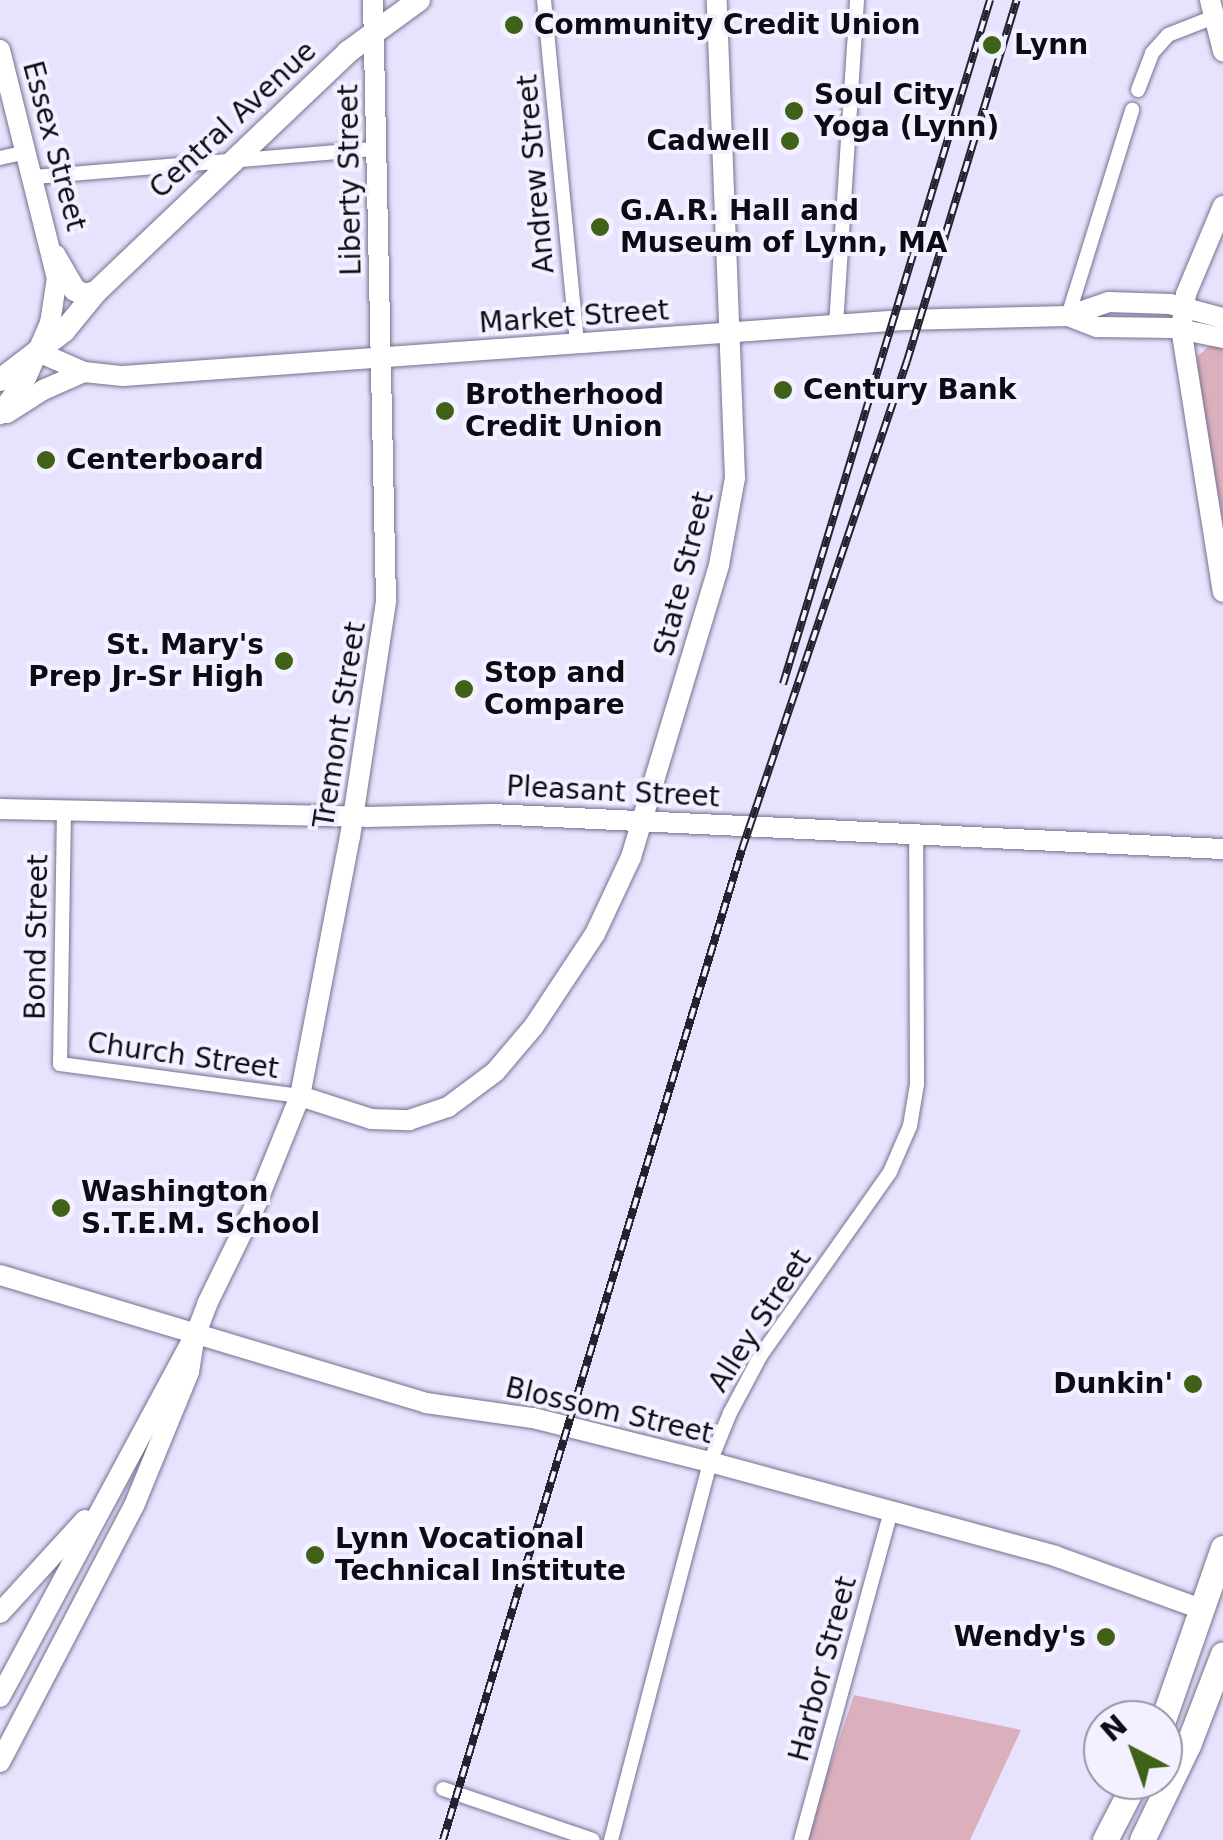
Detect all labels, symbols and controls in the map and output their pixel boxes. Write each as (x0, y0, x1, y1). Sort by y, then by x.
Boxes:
place label: Community Credit Union (534, 8, 921, 42)
marker: Community Credit Union (503, 14, 525, 36)
place label: Lynn (1014, 28, 1088, 62)
marker: Lynn (979, 32, 1005, 58)
street label: Central Avenue (143, 34, 323, 206)
street label: Essex Street (15, 58, 93, 234)
street label: Andrew Street (511, 73, 561, 275)
place label: Soul City Yoga (Lynn) (814, 78, 999, 144)
street label: Liberty Street (332, 84, 368, 276)
marker: Soul City Yoga (Lynn) (783, 100, 805, 122)
place label: Cadwell (646, 124, 770, 158)
marker: Cadwell (779, 130, 801, 152)
place label: G.A.R. Hall and Museum of Lynn, MA (620, 194, 947, 260)
marker: G.A.R. Hall and Museum of Lynn, MA (589, 216, 611, 238)
street label: Market Street (478, 294, 670, 340)
place label: Century Bank (803, 373, 1016, 407)
place label: Brotherhood Credit Union (465, 378, 664, 444)
marker: Century Bank (772, 379, 794, 401)
marker: Brotherhood Credit Union (434, 400, 456, 422)
place label: Centerboard (66, 443, 264, 477)
marker: Centerboard (35, 449, 57, 471)
street label: State Street (647, 488, 721, 660)
street label: Tremont Street (307, 620, 373, 830)
place label: St. Mary's Prep Jr-Sr High (28, 628, 264, 694)
marker: St. Mary's Prep Jr-Sr High (273, 650, 295, 672)
place label: Stop and Compare (484, 656, 625, 722)
marker: Stop and Compare (453, 678, 475, 700)
street label: Pleasant Street (506, 770, 720, 814)
street label: Bond Street (19, 854, 55, 1020)
street label: Church Street (85, 1026, 281, 1086)
place label: Washington S.T.E.M. School (81, 1175, 320, 1241)
marker: Washington S.T.E.M. School (50, 1197, 72, 1219)
street label: Alley Street (702, 1244, 818, 1398)
place label: Dunkin' (1053, 1367, 1173, 1401)
street label: Blossom Street (502, 1371, 716, 1451)
marker: Dunkin' (1182, 1373, 1204, 1395)
place label: Lynn Vocational Technical Institute (335, 1522, 626, 1588)
marker: Lynn Vocational Technical Institute (304, 1544, 326, 1566)
street label: Harbor Street (782, 1573, 864, 1765)
place label: Wendy's (954, 1620, 1086, 1654)
marker: Wendy's (1095, 1626, 1117, 1648)
north arrow (1083, 1700, 1183, 1800)
text: N (1095, 1708, 1134, 1749)

